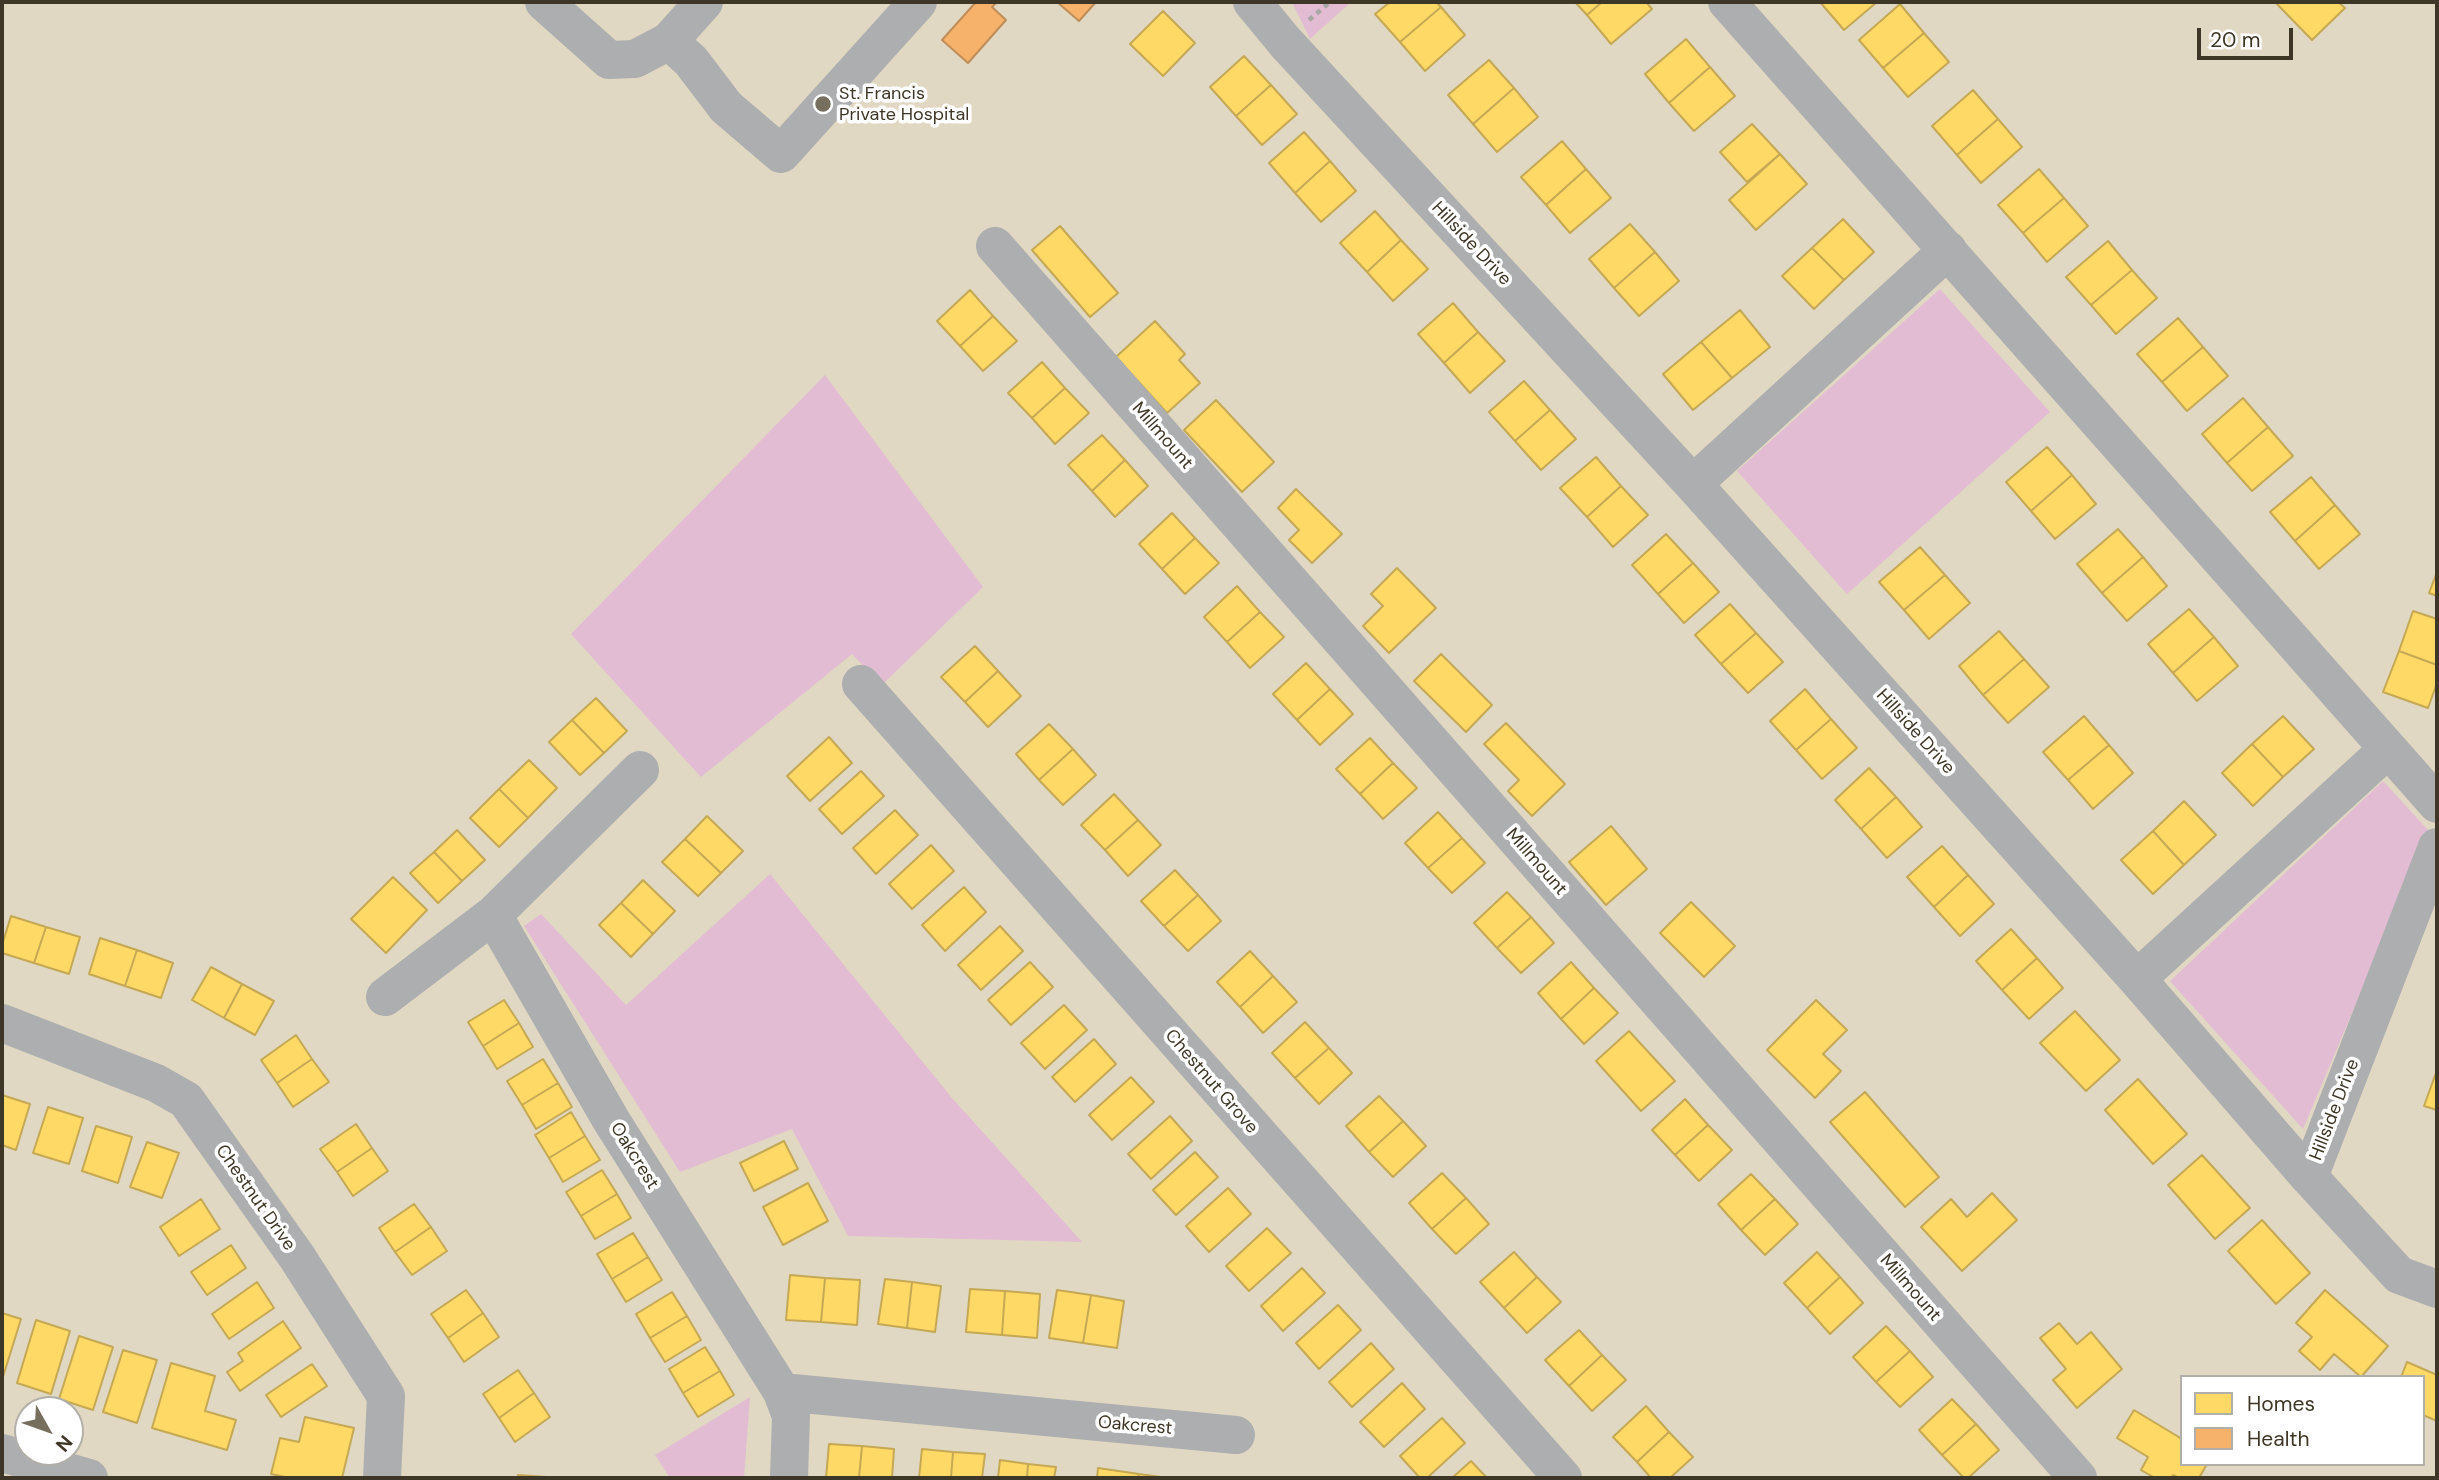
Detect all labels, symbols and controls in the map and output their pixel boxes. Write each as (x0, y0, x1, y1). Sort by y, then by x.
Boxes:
scale bar (2201, 14, 2297, 58)
text: 20 m (2210, 26, 2261, 54)
place label: St. Francis Private Hospital (839, 83, 969, 126)
marker: St. Francis Private Hospital (813, 94, 833, 114)
street label: Hillside Drive (1427, 198, 1515, 290)
street label: Millmount (1127, 398, 1197, 474)
street label: Hillside Drive (1871, 685, 1959, 779)
street label: Millmount (1501, 824, 1571, 900)
street label: Chestnut Grove (1160, 1025, 1262, 1139)
street label: Hillside Drive (2306, 1056, 2364, 1164)
street label: Oakcrest (605, 1119, 663, 1193)
street label: Chestnut Drive (211, 1141, 299, 1255)
street label: Millmount (1875, 1250, 1945, 1326)
legend (2180, 1375, 2425, 1466)
text: Homes (2247, 1390, 2315, 1418)
north arrow (14, 1396, 84, 1466)
street label: Oakcrest (1097, 1412, 1173, 1440)
text: Health (2247, 1425, 2310, 1453)
text: N (50, 1430, 78, 1457)

